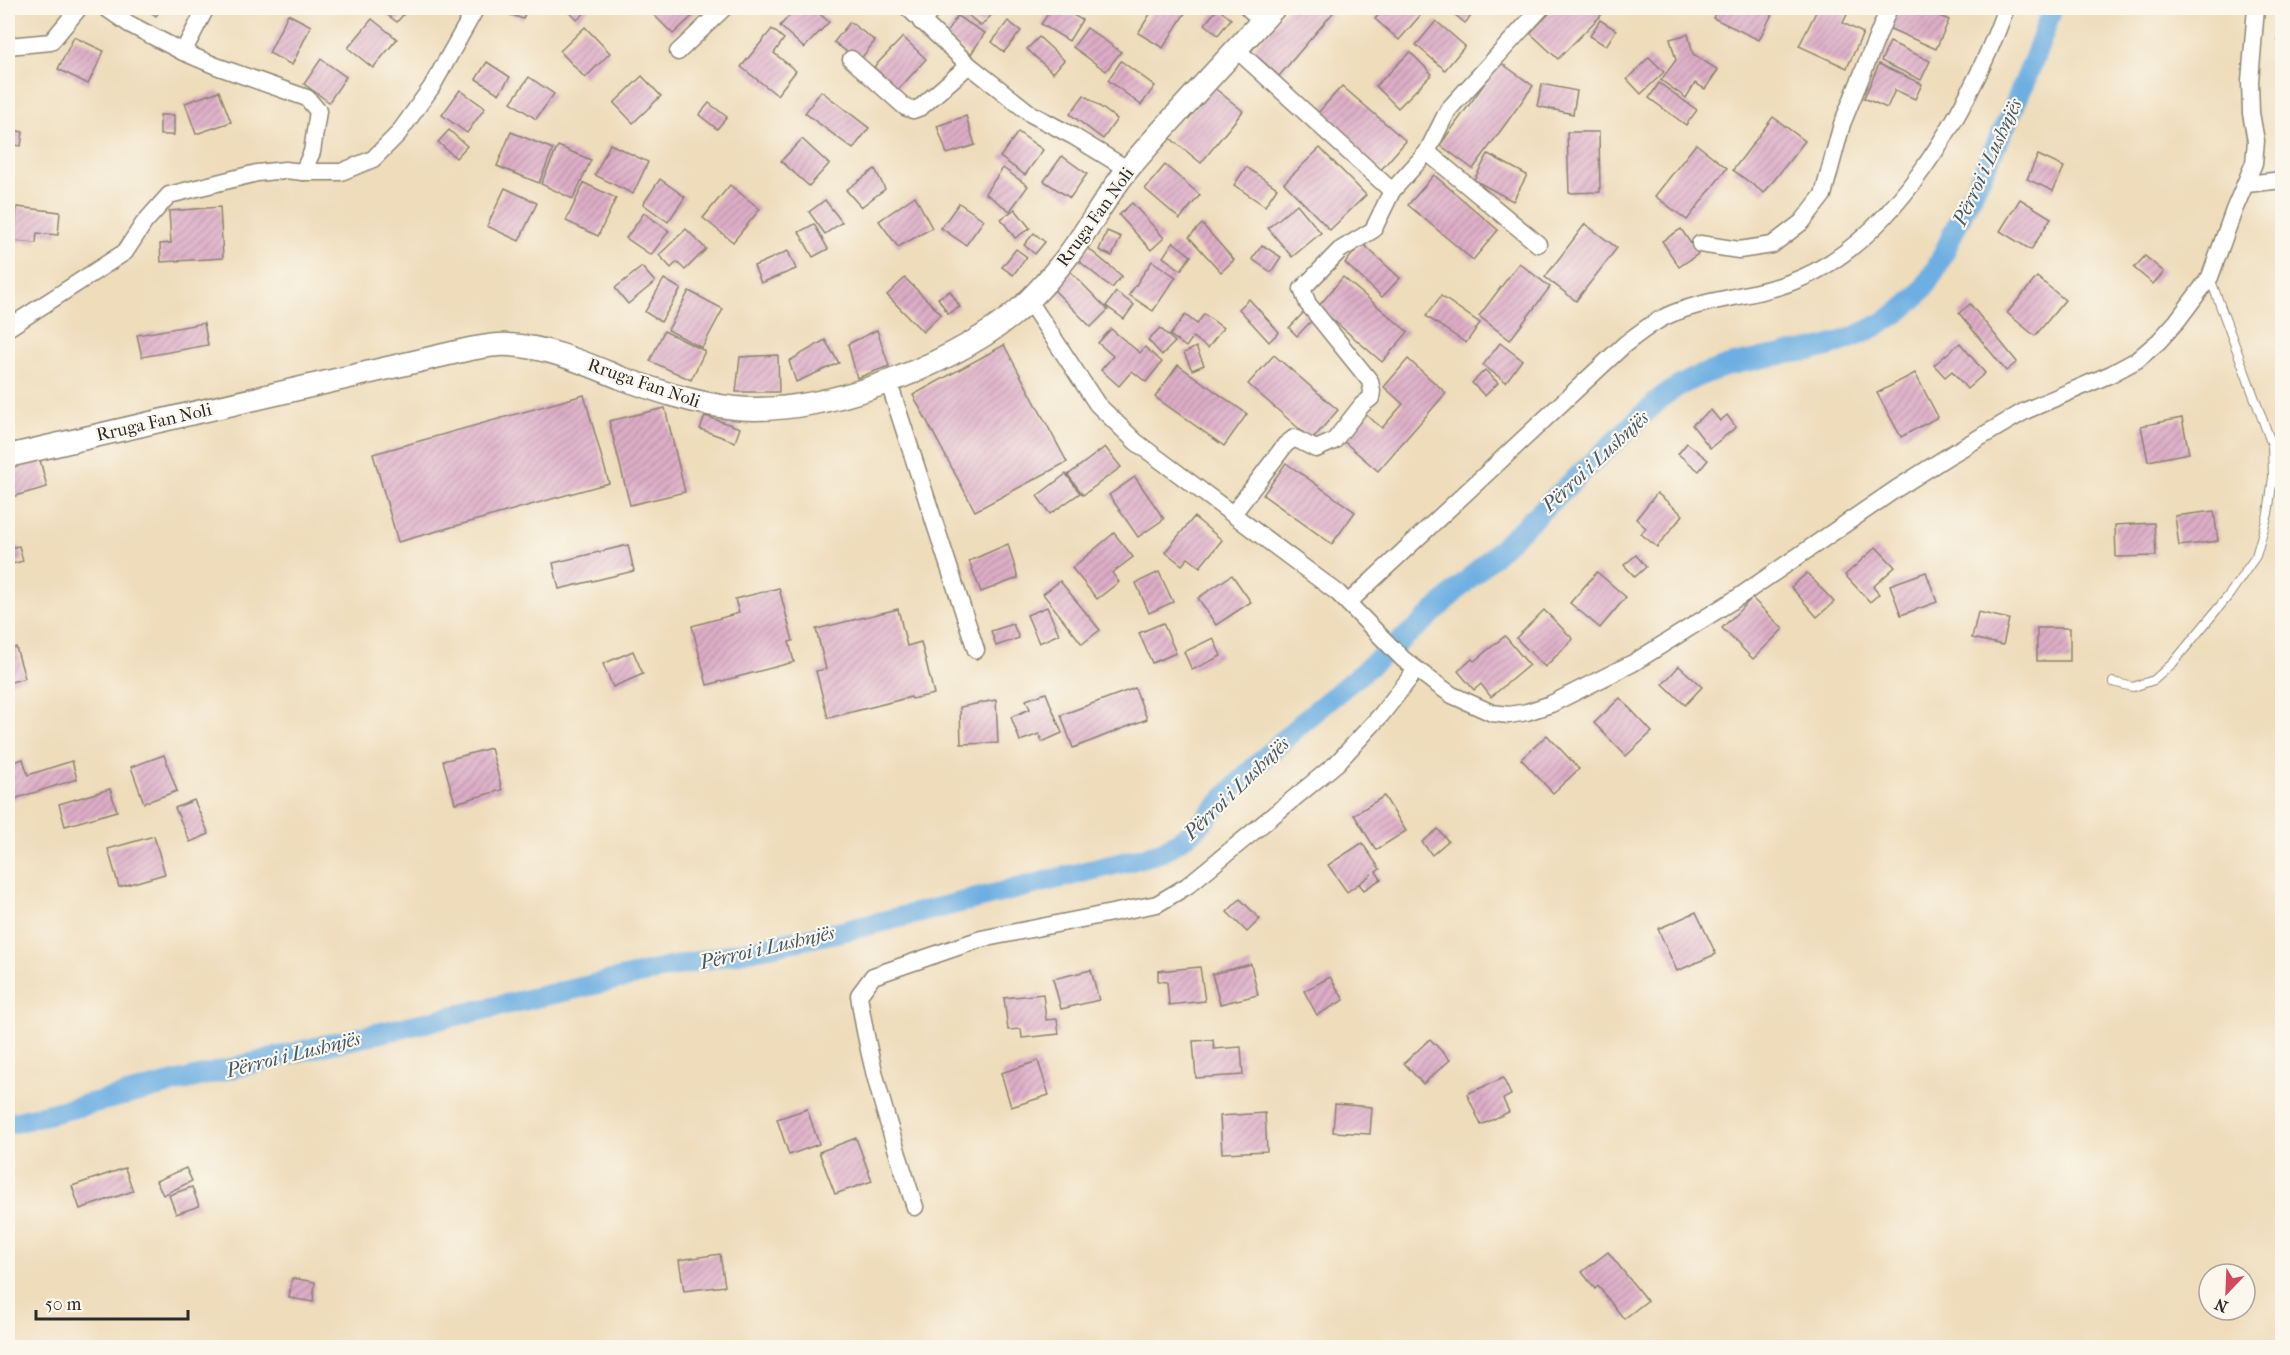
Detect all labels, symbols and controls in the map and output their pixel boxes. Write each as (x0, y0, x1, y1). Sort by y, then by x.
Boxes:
water label: Përroi i Lushnjës (1948, 94, 2027, 230)
street label: Rruga Fan Noli (1052, 163, 1139, 271)
street label: Rruga Fan Noli (585, 354, 703, 413)
street label: Rruga Fan Noli (94, 399, 214, 446)
water label: Përroi i Lushnjës (1536, 405, 1654, 517)
water label: Përroi i Lushnjës (1178, 732, 1294, 845)
water label: Përroi i Lushnjës (697, 921, 838, 974)
water label: Përroi i Lushnjës (223, 1026, 363, 1083)
north arrow (2197, 1262, 2257, 1322)
scale bar (36, 1283, 188, 1321)
text: 50 m (45, 1294, 82, 1315)
text: N (2211, 1294, 2231, 1316)

